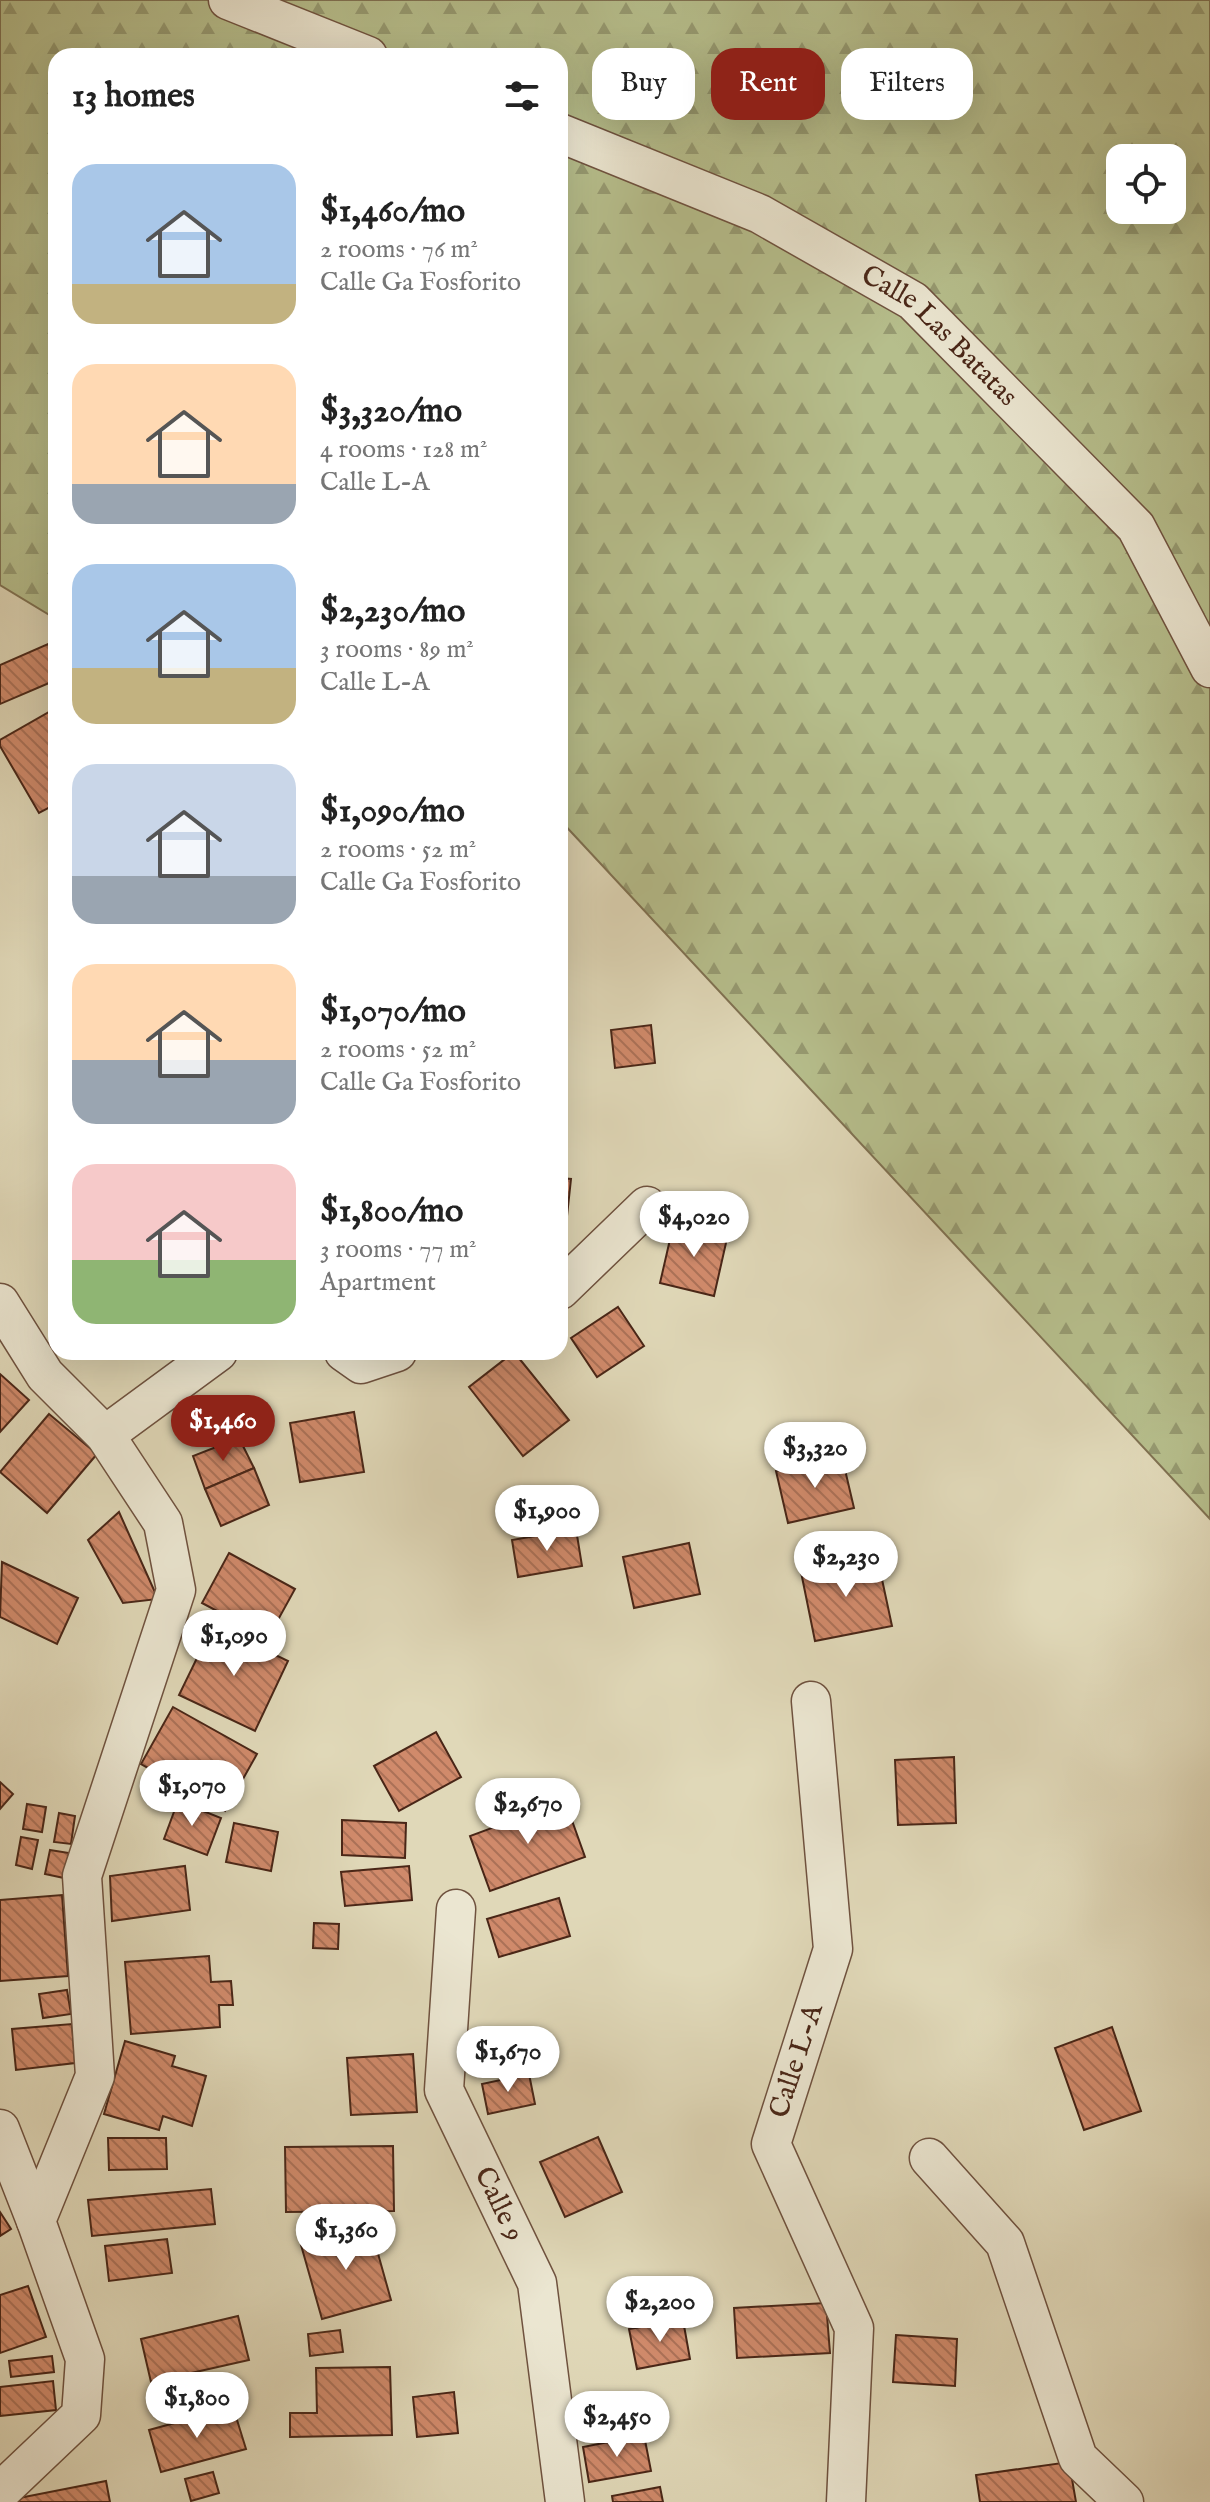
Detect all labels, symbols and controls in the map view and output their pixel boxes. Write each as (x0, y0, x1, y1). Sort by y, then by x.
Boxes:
chip: Buy (592, 48, 695, 120)
chip: Rent (711, 48, 825, 120)
chip: Filters (841, 48, 973, 120)
icon: filters (500, 74, 544, 118)
text: 13 homes (72, 75, 195, 118)
map controls (1106, 144, 1186, 224)
button: locate (1106, 144, 1186, 224)
text: $1,460/mo (320, 190, 465, 233)
icon: home (136, 196, 232, 292)
text: 2 rooms · 76 m² (320, 233, 478, 266)
street label: Calle Las Batatas (855, 258, 1025, 414)
text: Calle Ga Fosforito (320, 266, 521, 299)
text: $3,320/mo (320, 390, 462, 433)
icon: home (136, 396, 232, 492)
text: 4 rooms · 128 m² (320, 433, 487, 466)
text: Calle L-A (320, 466, 430, 499)
text: $2,230/mo (320, 590, 465, 633)
icon: home (136, 596, 232, 692)
text: 3 rooms · 89 m² (320, 633, 474, 666)
text: Calle L-A (320, 666, 430, 699)
text: $1,090/mo (320, 790, 465, 833)
icon: home (136, 796, 232, 892)
text: 2 rooms · 52 m² (320, 833, 476, 866)
text: Calle Ga Fosforito (320, 866, 521, 899)
text: $1,070/mo (320, 990, 466, 1033)
icon: home (136, 996, 232, 1092)
text: 2 rooms · 52 m² (320, 1033, 476, 1066)
text: Calle Ga Fosforito (320, 1066, 521, 1099)
text: $1,800/mo (320, 1190, 463, 1233)
pin: $4,020 (629, 1191, 759, 1259)
icon: home (136, 1196, 232, 1292)
text: $4,020 (658, 1200, 730, 1233)
text: 3 rooms · 77 m² (320, 1233, 477, 1266)
text: Apartment (320, 1266, 436, 1299)
pin: $1,460 (158, 1395, 288, 1463)
text: $1,460 (189, 1404, 257, 1437)
pin: $3,320 (750, 1422, 880, 1490)
text: $3,320 (782, 1431, 848, 1464)
pin: $1,900 (482, 1485, 612, 1553)
text: $1,900 (513, 1494, 581, 1527)
pin: $2,230 (781, 1531, 911, 1599)
text: $2,230 (812, 1540, 880, 1573)
pin: $1,090 (169, 1610, 299, 1678)
text: $1,090 (200, 1619, 268, 1652)
pin: $1,070 (127, 1760, 257, 1828)
text: $1,070 (158, 1769, 226, 1802)
pin: $2,670 (463, 1778, 593, 1846)
text: $2,670 (493, 1787, 563, 1820)
street label: Calle L-A (762, 1998, 832, 2123)
pin: $1,670 (443, 2026, 573, 2094)
text: $1,670 (475, 2035, 541, 2068)
street label: Calle 9 (466, 2161, 532, 2247)
pin: $1,360 (281, 2204, 411, 2272)
text: $1,360 (314, 2213, 378, 2246)
pin: $2,200 (595, 2276, 725, 2344)
text: $2,200 (624, 2285, 696, 2318)
pin: $1,800 (132, 2372, 262, 2440)
text: $1,800 (164, 2381, 230, 2414)
pin: $2,450 (552, 2391, 682, 2459)
text: $2,450 (583, 2400, 651, 2433)

